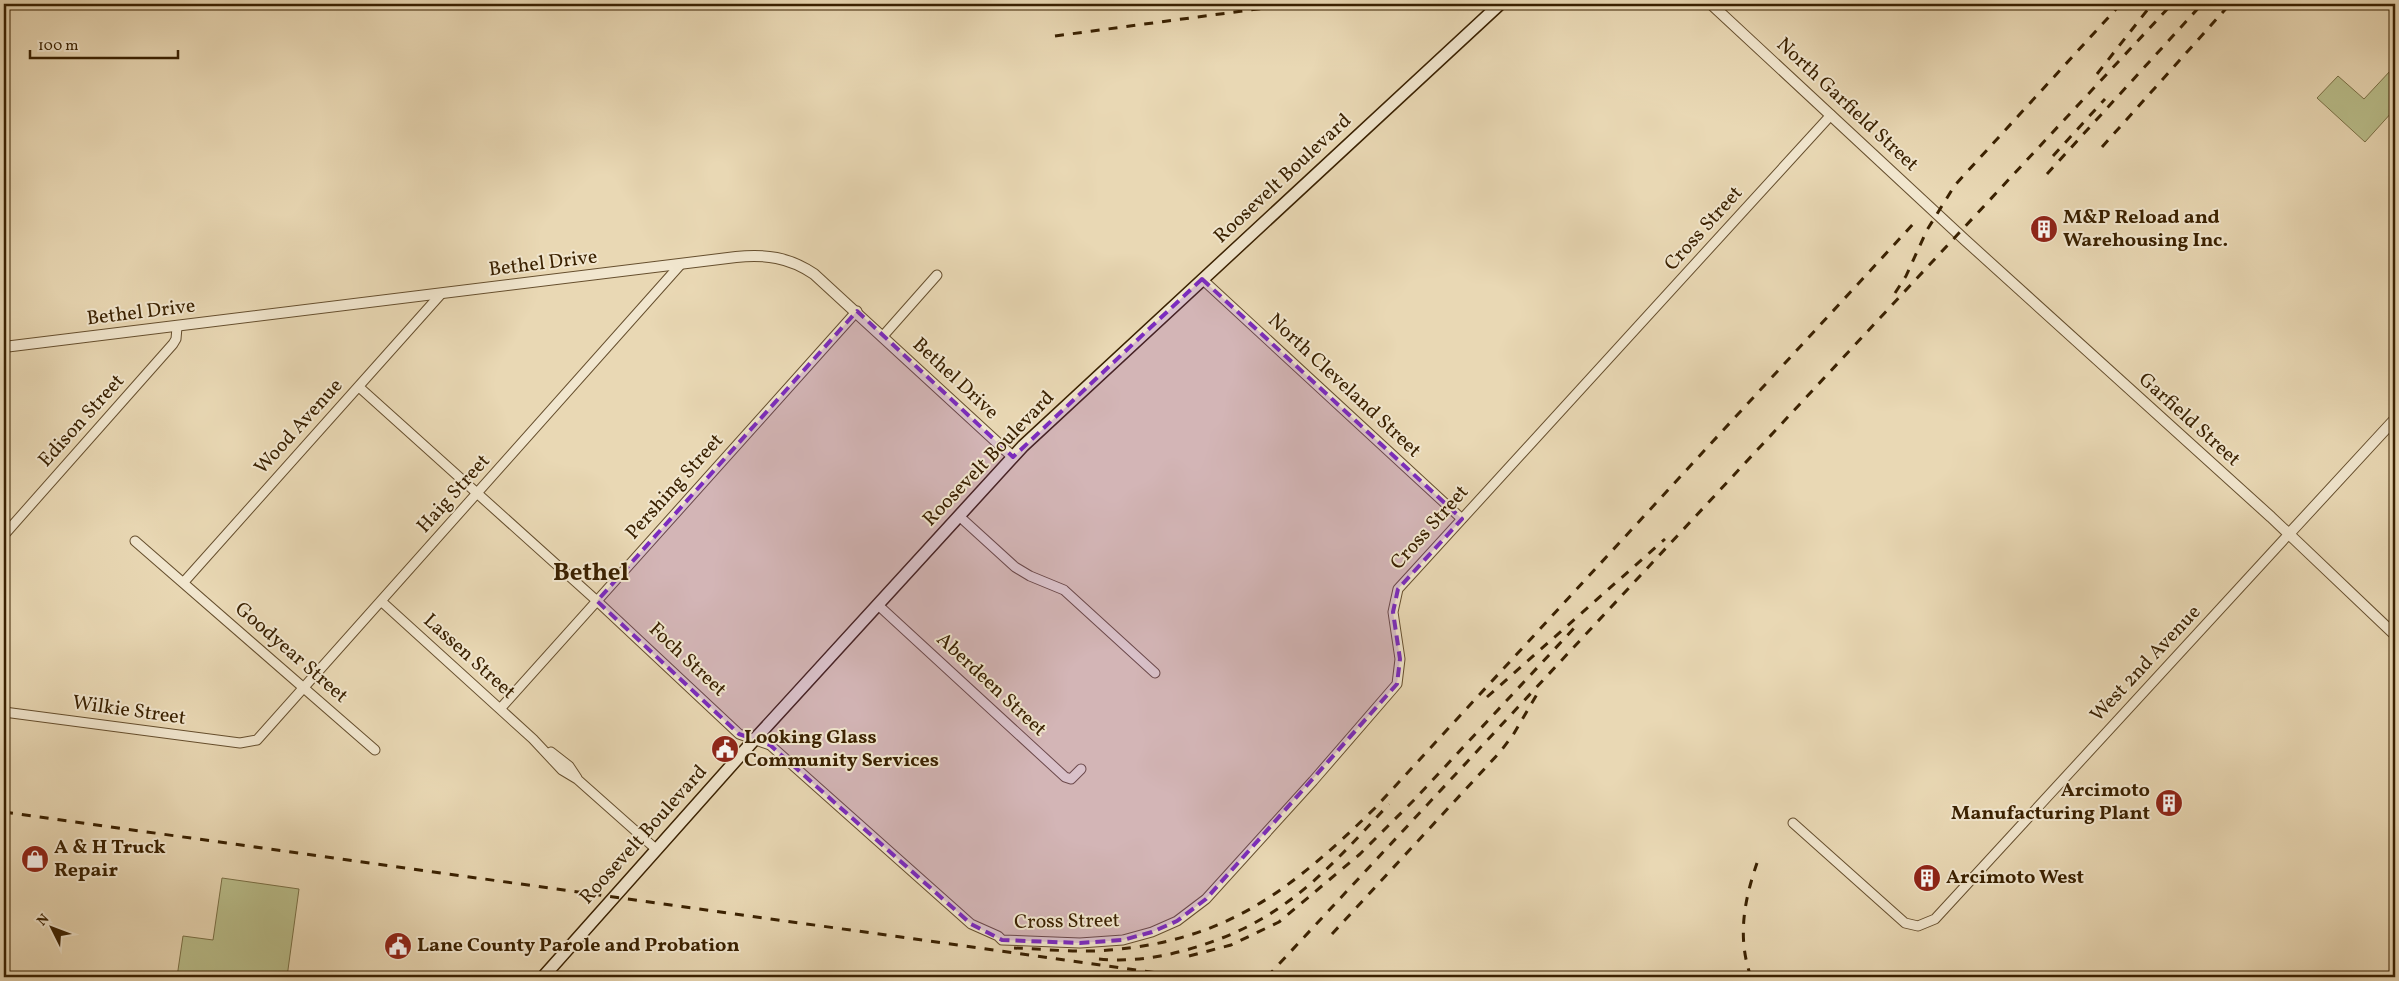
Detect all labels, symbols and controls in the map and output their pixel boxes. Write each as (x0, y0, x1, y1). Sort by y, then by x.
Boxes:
scale bar (30, 28, 178, 60)
street label: North Garfield Street (1770, 32, 1924, 178)
text: 100 m (38, 36, 78, 57)
street label: Roosevelt Boulevard (1208, 108, 1358, 250)
street label: Cross Street (1658, 180, 1750, 278)
place label: M&P Reload and Warehousing Inc. (2063, 204, 2228, 255)
building icon: M&P Reload and Warehousing Inc. (2029, 214, 2059, 244)
street label: Bethel Drive (487, 243, 599, 285)
street label: Bethel Drive (85, 292, 197, 334)
street label: North Cleveland Street (1261, 307, 1427, 465)
street label: Bethel Drive (906, 332, 1004, 426)
street label: Garfield Street (2132, 367, 2246, 473)
street label: Edison Street (32, 368, 132, 474)
street label: Wood Avenue (248, 373, 350, 481)
street label: Roosevelt Boulevard (917, 385, 1061, 533)
street label: Pershing Street (620, 428, 730, 546)
street label: Haig Street (411, 448, 497, 540)
street label: Cross Street (1384, 479, 1476, 577)
district label: Bethel (553, 556, 629, 591)
street label: Goodyear Street (228, 596, 354, 710)
street label: West 2nd Avenue (2084, 599, 2208, 729)
street label: Lassen Street (416, 608, 522, 706)
street label: Foch Street (642, 616, 732, 704)
street label: Aberdeen Street (930, 627, 1052, 743)
street label: Wilkie Street (70, 689, 188, 733)
place label: Looking Glass Community Services (744, 724, 939, 775)
public building icon: Looking Glass Community Services (710, 734, 740, 764)
street label: Roosevelt Boulevard (574, 759, 714, 911)
place label: Arcimoto Manufacturing Plant (1951, 777, 2150, 828)
building icon: Arcimoto Manufacturing Plant (2154, 788, 2184, 818)
place label: A & H Truck Repair (54, 834, 166, 885)
shop icon: A & H Truck Repair (20, 844, 50, 874)
building icon: Arcimoto West (1912, 863, 1942, 893)
place label: Arcimoto West (1946, 864, 2085, 892)
north arrow (28, 904, 78, 954)
street label: Cross Street (1014, 907, 1120, 937)
text: N (33, 910, 54, 930)
public building icon: Lane County Parole and Probation (383, 931, 413, 961)
place label: Lane County Parole and Probation (417, 932, 740, 960)

